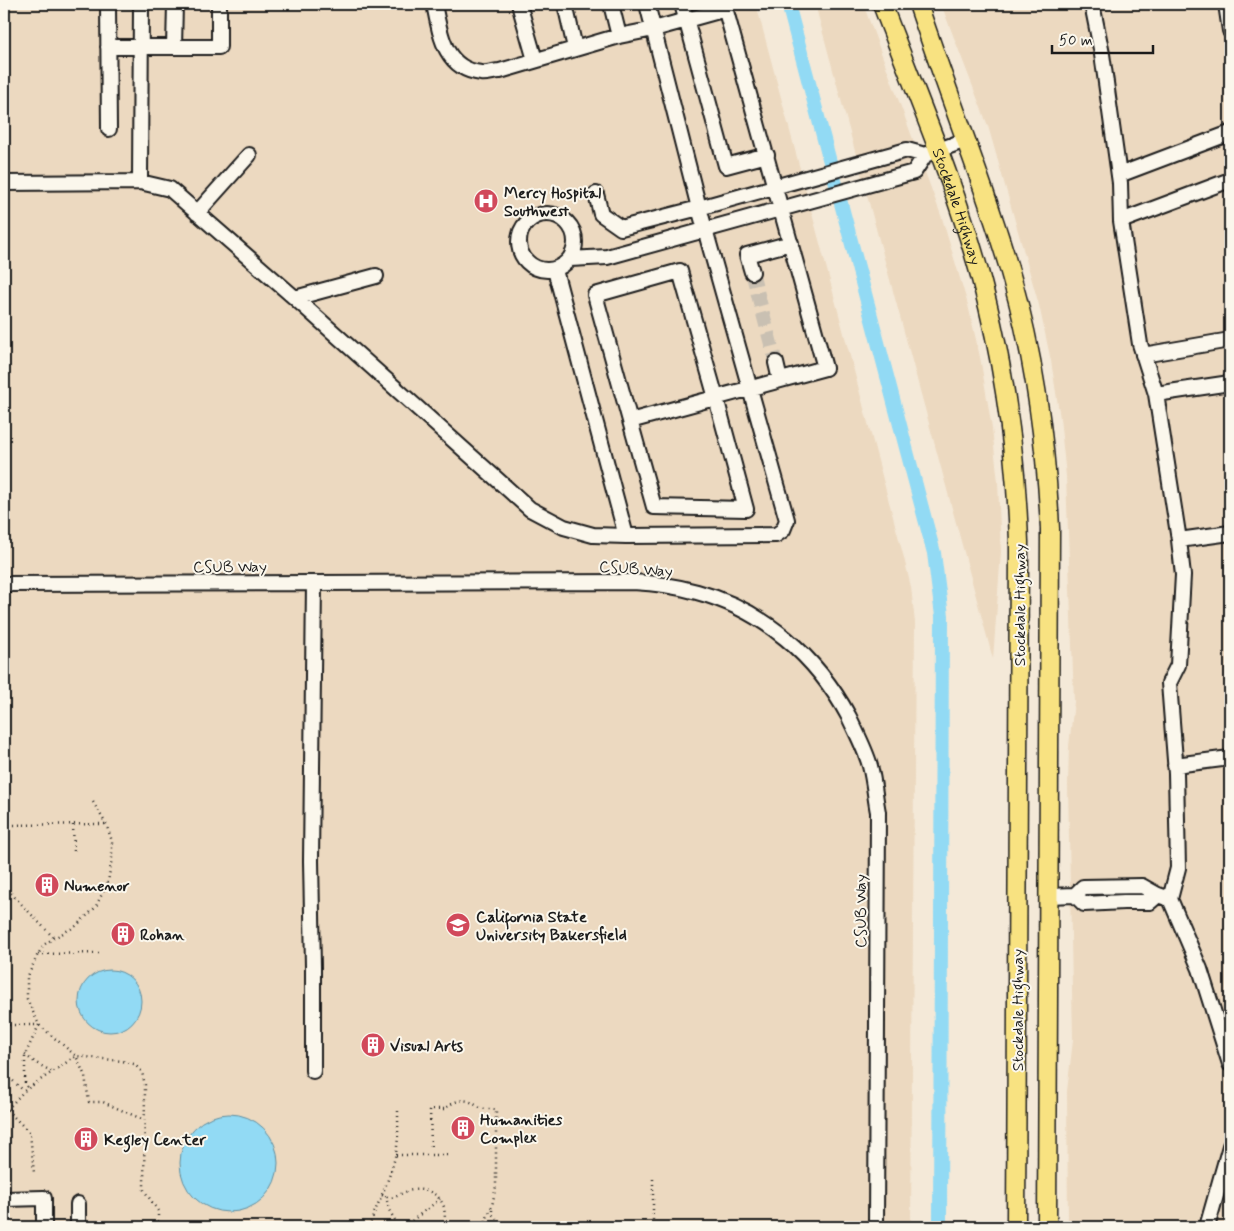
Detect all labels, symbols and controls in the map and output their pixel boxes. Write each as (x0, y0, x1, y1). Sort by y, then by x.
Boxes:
scale bar (1052, 22, 1153, 54)
text: 50 m (1059, 31, 1093, 51)
street label: Stockdale Highway (927, 145, 986, 268)
place label: Mercy Hospital Southwest (504, 183, 601, 222)
hospital icon: Mercy Hospital Southwest (473, 188, 499, 214)
street label: Stockdale Highway (1010, 544, 1032, 666)
street label: CSUB Way (598, 556, 674, 583)
street label: CSUB Way (193, 557, 267, 578)
building icon: Numenor (34, 872, 60, 898)
street label: CSUB Way (851, 874, 872, 948)
place label: Numenor (64, 876, 130, 897)
place label: California State University Bakersfield (476, 907, 627, 946)
school or university icon: California State University Bakersfield (445, 912, 471, 938)
building icon: Rohan (110, 921, 136, 947)
place label: Rohan (140, 925, 185, 946)
street label: Stockdale Highway (1008, 949, 1030, 1071)
building icon: Visual Arts (360, 1032, 386, 1058)
place label: Visual Arts (390, 1036, 464, 1057)
place label: Humanities Complex (480, 1110, 563, 1149)
building icon: Humanities Complex (450, 1115, 476, 1141)
building icon: Kegley Center (73, 1126, 99, 1152)
place label: Kegley Center (104, 1130, 206, 1153)

